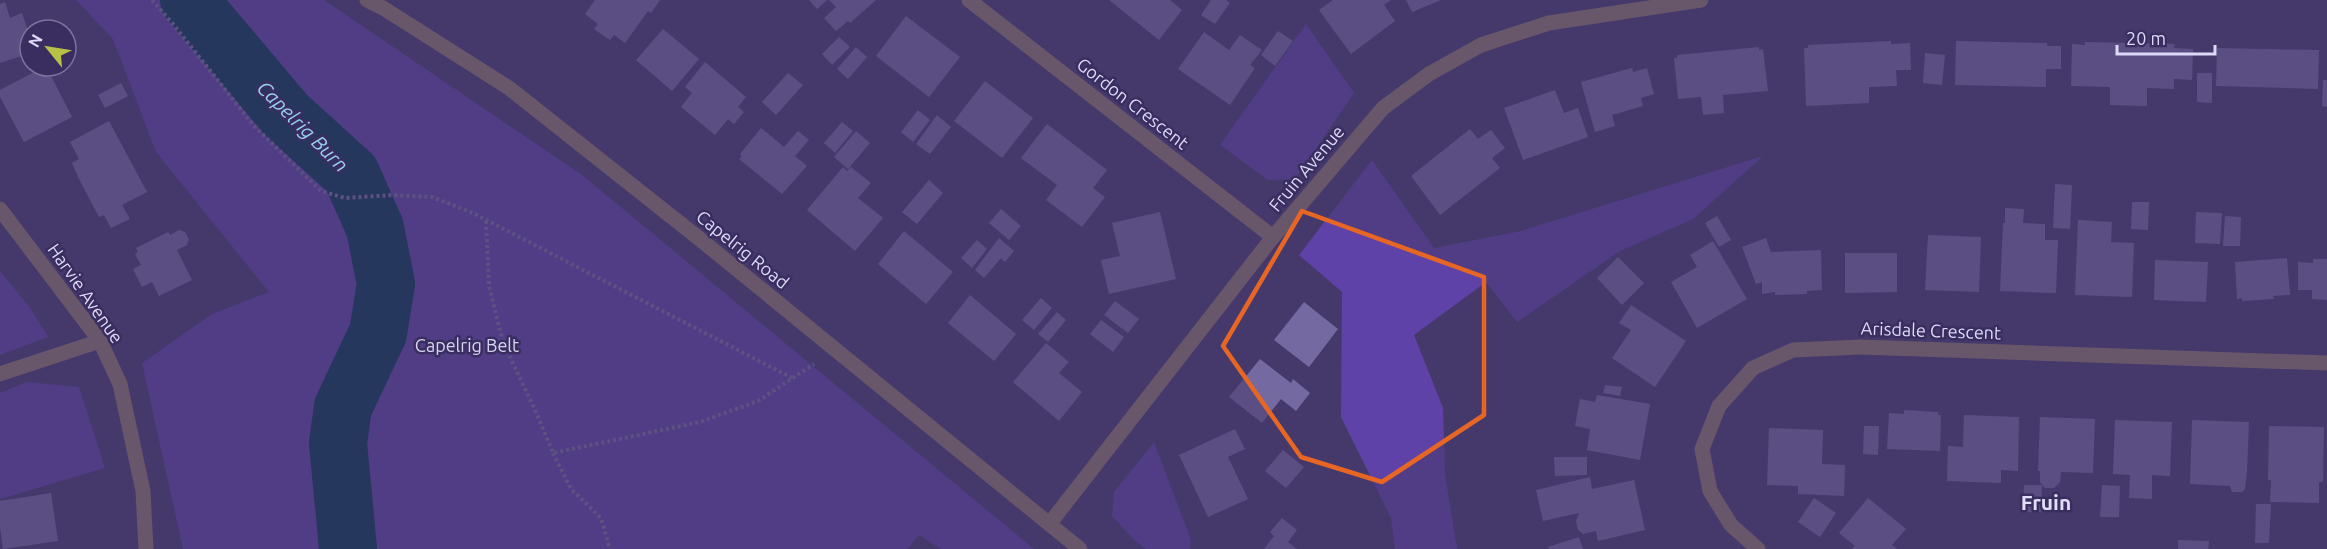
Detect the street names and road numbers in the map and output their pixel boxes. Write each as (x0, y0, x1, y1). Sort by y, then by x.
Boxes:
street label: Gordon Crescent (1073, 53, 1193, 153)
street label: Fruin Avenue (1264, 121, 1348, 215)
street label: Capelrig Road (693, 206, 793, 292)
street label: Harvie Avenue (44, 239, 128, 347)
street label: Arisdale Crescent (1860, 318, 2002, 342)

